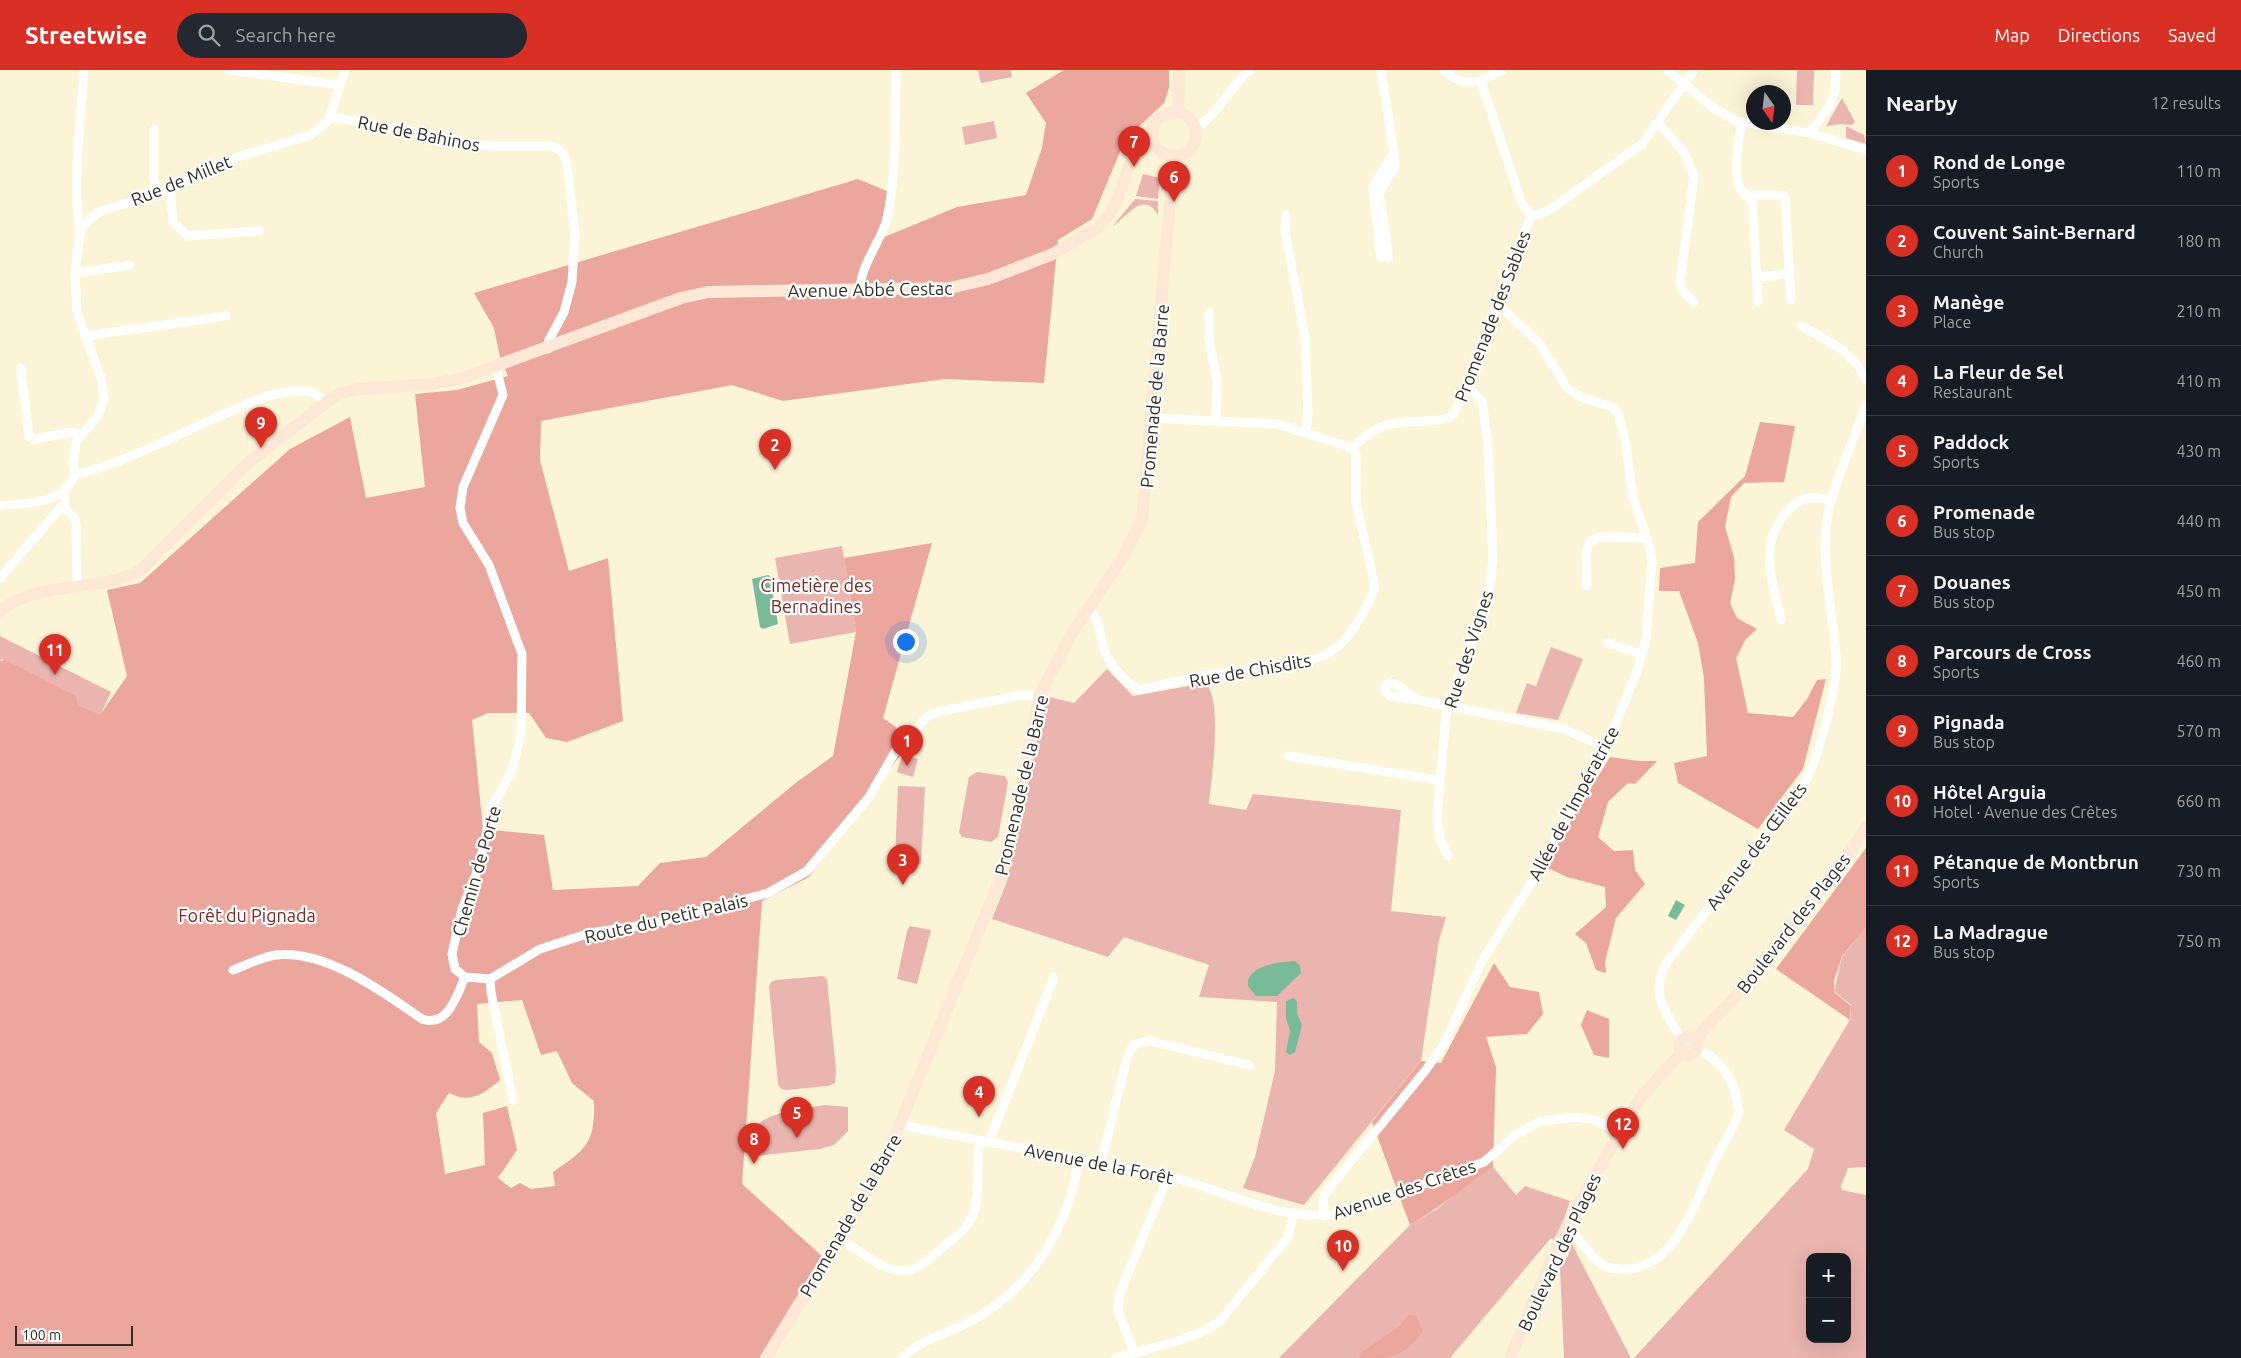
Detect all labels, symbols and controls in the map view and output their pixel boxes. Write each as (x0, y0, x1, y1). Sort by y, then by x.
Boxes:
search box (177, 13, 527, 58)
icon: search (195, 21, 223, 49)
text: Streetwise (25, 22, 147, 49)
text: Search here (235, 24, 336, 46)
text: Map (1994, 25, 2030, 45)
text: Directions (2058, 25, 2140, 45)
text: Saved (2168, 25, 2216, 45)
north arrow (1746, 85, 1791, 130)
text: Nearby (1886, 91, 1957, 115)
text: 12 results (2151, 94, 2221, 112)
street label: Rue de Bahinos (356, 111, 482, 155)
pin: 7 (1118, 126, 1150, 167)
street label: Rue de Millet (128, 151, 234, 209)
text: Rond de Longe (1933, 151, 2066, 173)
pin: 6 (1158, 161, 1190, 202)
text: 1 (1897, 162, 1907, 180)
text: 110 m (2176, 162, 2221, 180)
text: Sports (1933, 173, 1979, 191)
text: Couvent Saint-Bernard (1933, 221, 2136, 243)
street label: Promenade des Sables (1450, 227, 1534, 404)
text: 2 (1897, 232, 1907, 250)
text: 180 m (2176, 232, 2221, 250)
text: Church (1933, 243, 1984, 261)
street label: Avenue Abbé Cestac (787, 278, 953, 300)
text: Manège (1933, 291, 2004, 313)
text: 3 (1897, 302, 1907, 320)
text: 210 m (2176, 302, 2221, 320)
street label: Promenade de la Barre (1136, 303, 1172, 489)
text: Place (1933, 313, 1971, 331)
text: La Fleur de Sel (1933, 361, 2064, 383)
text: 4 (1897, 372, 1907, 390)
text: 410 m (2176, 372, 2221, 390)
text: Restaurant (1933, 383, 2012, 401)
pin: 9 (245, 407, 277, 448)
pin: 2 (759, 429, 791, 470)
text: Paddock (1933, 431, 2009, 453)
text: 5 (1897, 442, 1907, 460)
text: 430 m (2176, 442, 2221, 460)
text: Sports (1933, 453, 1979, 471)
text: Promenade (1933, 501, 2035, 523)
text: 6 (1897, 512, 1907, 530)
text: 440 m (2176, 512, 2221, 530)
text: Bus stop (1933, 523, 1995, 541)
text: Douanes (1933, 571, 2011, 593)
park label: Cimetière des Bernadines (760, 575, 872, 616)
text: 7 (1897, 582, 1907, 600)
text: 450 m (2176, 582, 2221, 600)
street label: Rue des Vignes (1440, 587, 1497, 710)
text: Bus stop (1933, 593, 1995, 611)
your location (893, 629, 919, 655)
pin: 11 (39, 634, 71, 675)
text: Parcours de Cross (1933, 641, 2091, 663)
street label: Rue de Chisdits (1187, 649, 1313, 691)
text: 8 (1897, 652, 1907, 670)
text: 460 m (2176, 652, 2221, 670)
text: Sports (1933, 663, 1979, 681)
street label: Promenade de la Barre (990, 693, 1052, 877)
text: Pignada (1933, 711, 2005, 733)
street label: Allée de l'Impératrice (1524, 722, 1622, 884)
text: 9 (1897, 722, 1907, 740)
text: 570 m (2176, 722, 2221, 740)
pin: 1 (891, 725, 923, 766)
text: Bus stop (1933, 733, 1995, 751)
street label: Avenue des Œillets (1702, 778, 1810, 913)
text: Hôtel Arguia (1933, 781, 2046, 803)
text: 10 (1893, 792, 1911, 810)
text: 660 m (2176, 792, 2221, 810)
street label: Chemin de Porte (448, 803, 504, 939)
text: Hotel · Avenue des Crêtes (1933, 803, 2117, 821)
pin: 3 (887, 844, 919, 885)
street label: Boulevard des Plages (1732, 849, 1854, 997)
text: Pétanque de Montbrun (1933, 851, 2139, 873)
text: 11 (1893, 862, 1911, 880)
text: 730 m (2176, 862, 2221, 880)
text: Sports (1933, 873, 1979, 891)
street label: Route du Petit Palais (582, 889, 750, 947)
park label: Forêt du Pignada (178, 905, 316, 925)
text: La Madrague (1933, 921, 2048, 943)
text: 12 (1893, 932, 1911, 950)
text: 750 m (2176, 932, 2221, 950)
text: Bus stop (1933, 943, 1995, 961)
pin: 4 (963, 1076, 995, 1117)
pin: 5 (781, 1097, 813, 1138)
pin: 12 (1607, 1108, 1639, 1149)
pin: 8 (738, 1123, 770, 1164)
street label: Promenade de la Barre (795, 1130, 905, 1300)
street label: Avenue de la Forêt (1023, 1139, 1175, 1187)
street label: Avenue des Crêtes (1330, 1155, 1478, 1223)
street label: Boulevard des Plages (1514, 1170, 1604, 1334)
pin: 10 (1327, 1230, 1359, 1271)
map controls (1806, 1253, 1851, 1343)
button: + (1806, 1253, 1851, 1298)
button: − (1806, 1298, 1851, 1343)
scale bar (15, 1323, 132, 1346)
text: 100 m (22, 1327, 61, 1343)

